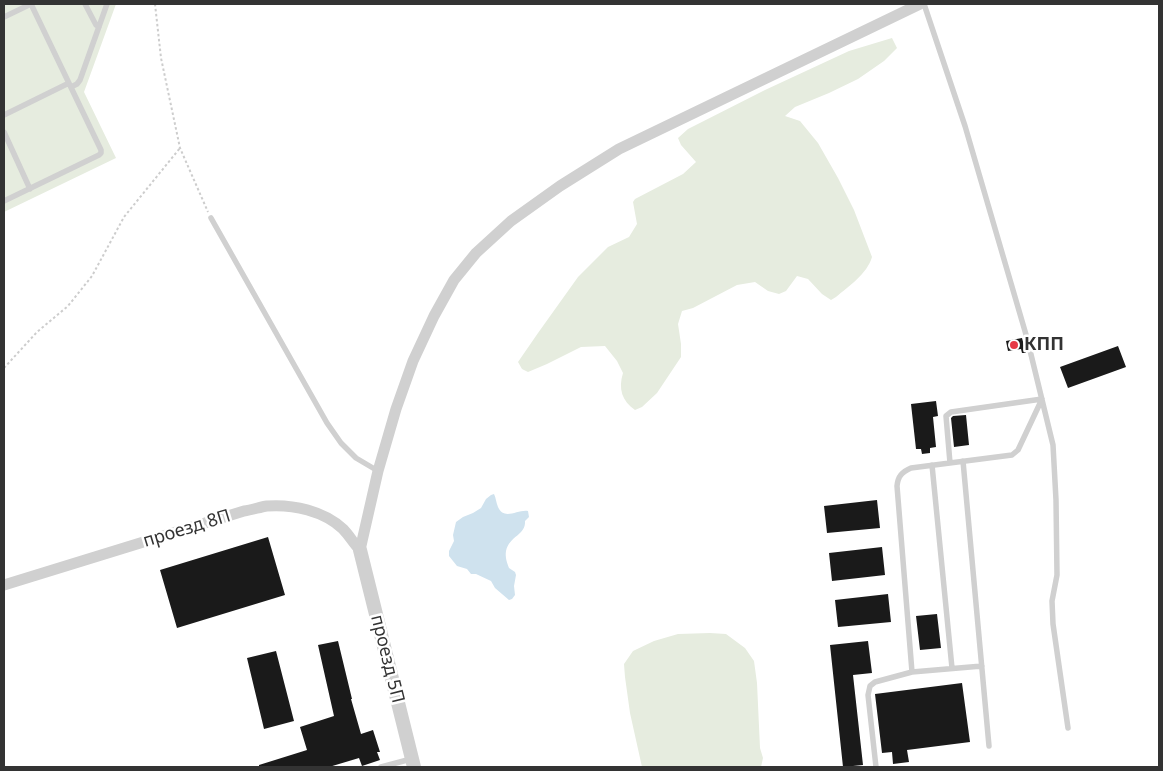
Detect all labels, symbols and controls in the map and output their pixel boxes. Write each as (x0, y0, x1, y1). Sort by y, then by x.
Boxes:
place label: КПП (1024, 334, 1064, 356)
marker: КПП (1008, 339, 1020, 351)
street label: проезд 8П (141, 505, 233, 553)
street label: проезд 5П (366, 613, 408, 705)

